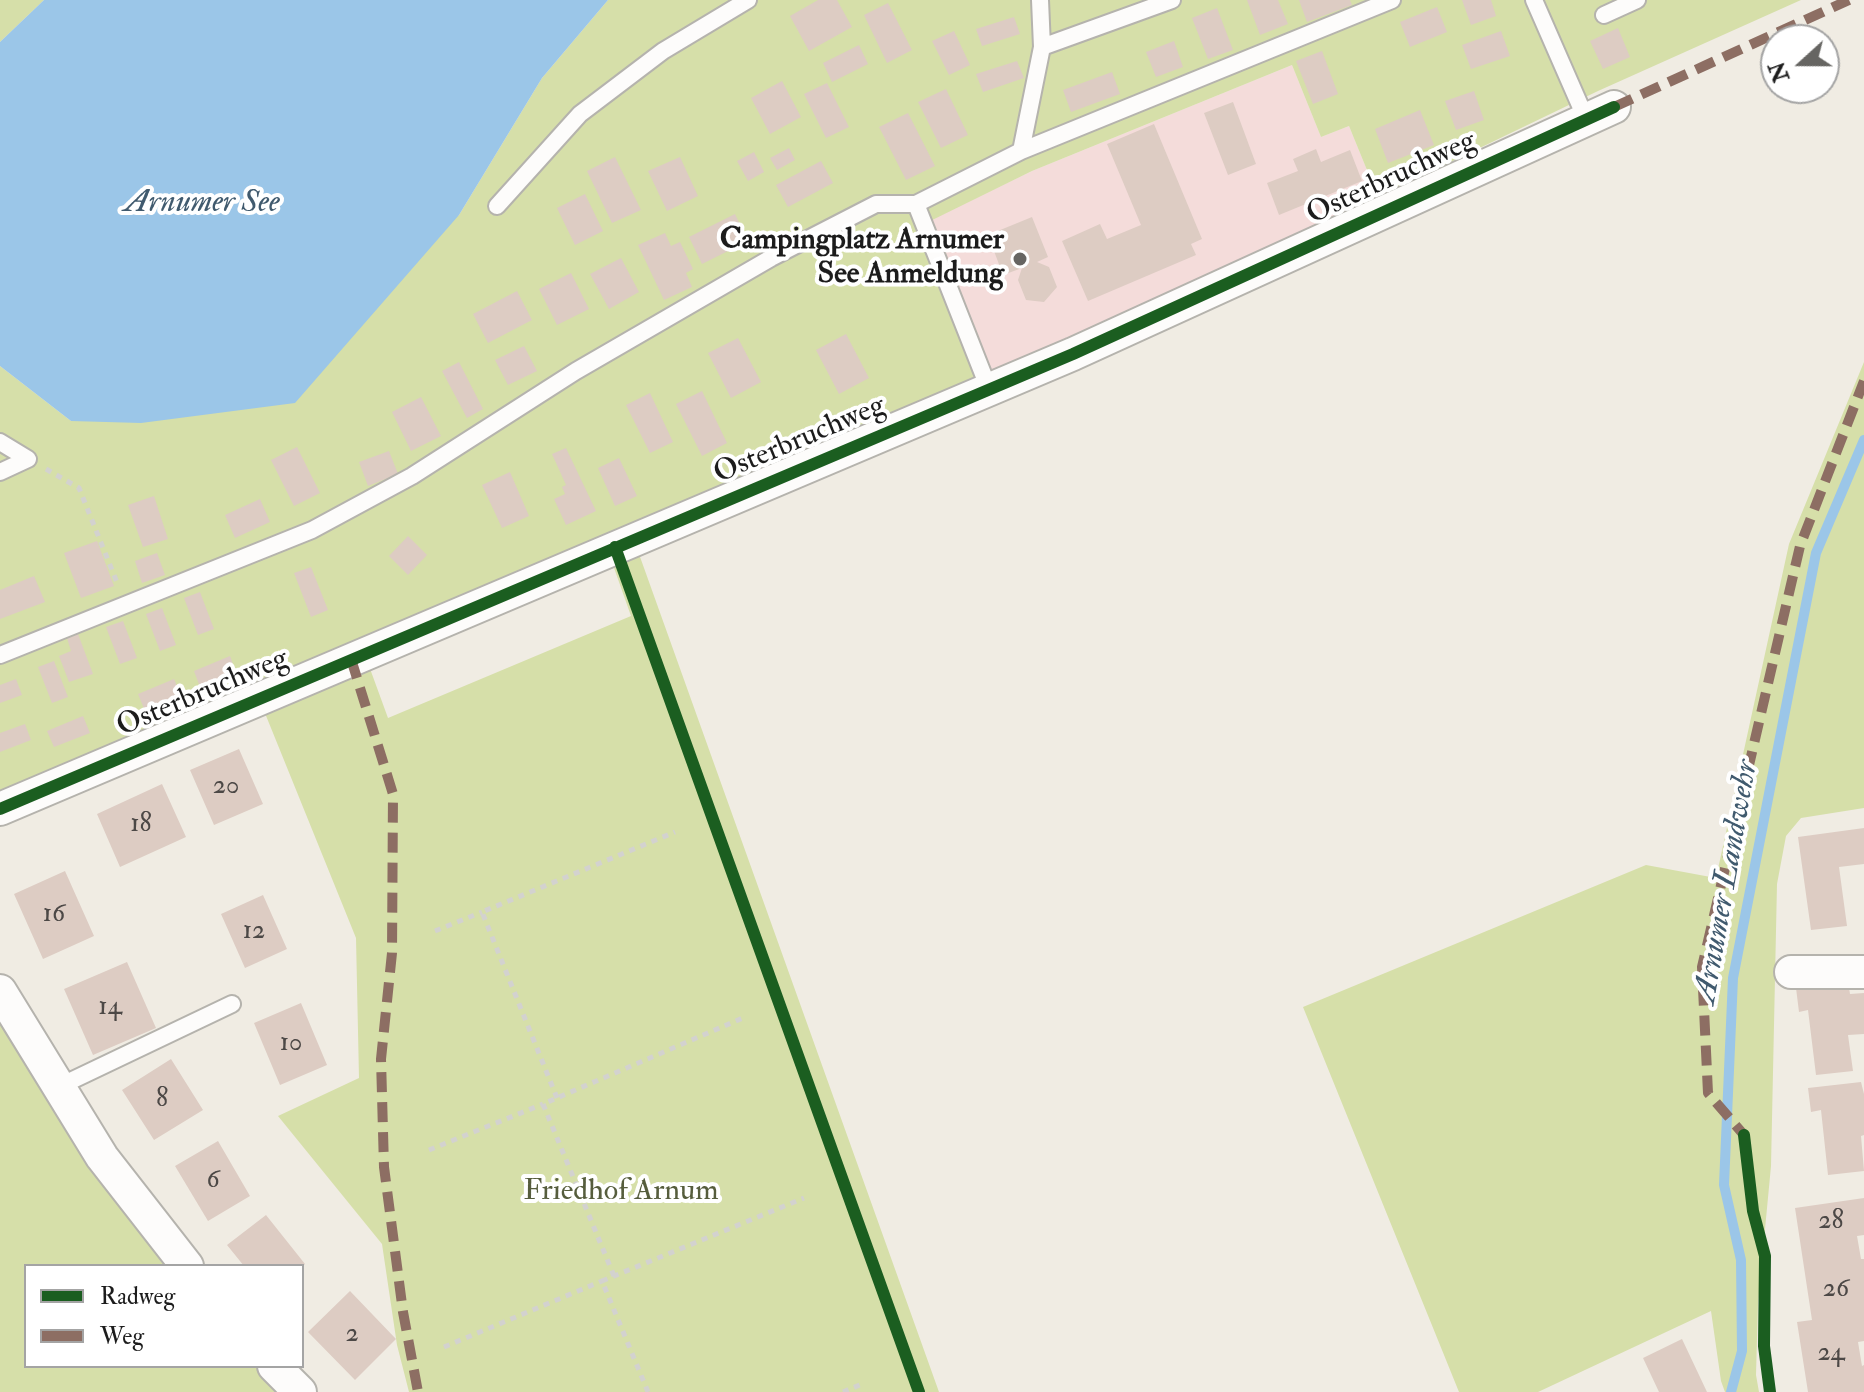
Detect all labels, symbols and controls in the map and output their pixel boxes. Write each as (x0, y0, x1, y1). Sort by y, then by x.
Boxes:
north arrow (1760, 24, 1840, 104)
text: N (1763, 58, 1796, 86)
street label: Osterbruchweg (1302, 124, 1482, 234)
water label: Arnumer See (124, 185, 280, 223)
place label: Campingplatz Arnumer See Anmeldung (720, 224, 1004, 294)
marker: Campingplatz Arnumer See Anmeldung (1011, 250, 1029, 268)
street label: Osterbruchweg (709, 389, 891, 493)
street label: Osterbruchweg (112, 642, 294, 746)
water label: Arnumer Landwehr (1688, 758, 1768, 1006)
house number: 20 (213, 771, 239, 803)
house number: 18 (130, 809, 152, 841)
house number: 16 (43, 899, 65, 931)
house number: 12 (243, 916, 265, 948)
house number: 14 (98, 992, 122, 1024)
house number: 10 (280, 1028, 302, 1060)
house number: 8 (156, 1084, 168, 1116)
house number: 6 (206, 1165, 220, 1197)
park label: Friedhof Arnum (524, 1175, 718, 1211)
house number: 28 (1818, 1206, 1844, 1238)
legend (24, 1264, 304, 1368)
house number: 26 (1823, 1274, 1849, 1306)
text: Radweg (100, 1281, 175, 1312)
house number: 2 (345, 1319, 359, 1351)
text: Weg (100, 1321, 144, 1352)
house number: 24 (1817, 1338, 1845, 1370)

